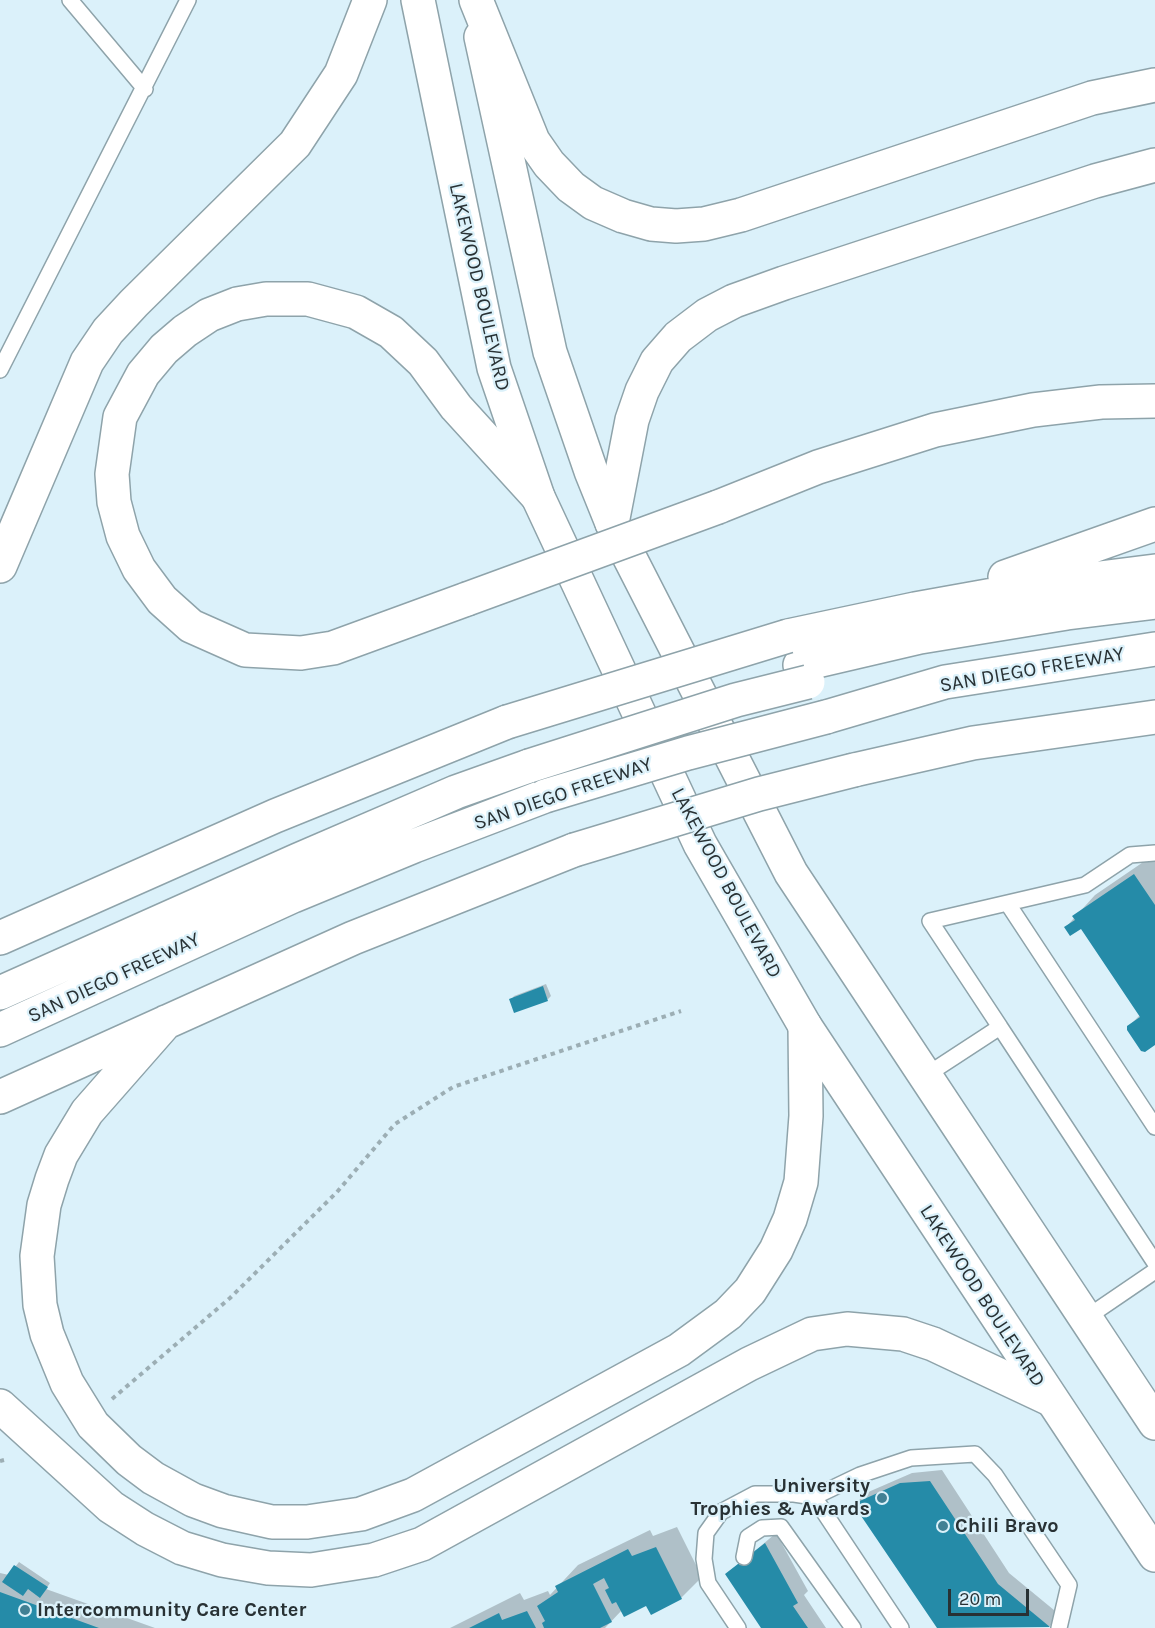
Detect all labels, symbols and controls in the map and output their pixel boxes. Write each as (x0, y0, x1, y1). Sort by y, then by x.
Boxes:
street label: LAKEWOOD BOULEVARD (443, 181, 515, 393)
street label: SAN DIEGO FREEWAY (938, 642, 1126, 698)
street label: SAN DIEGO FREEWAY (471, 752, 655, 836)
street label: LAKEWOOD BOULEVARD (666, 784, 786, 982)
street label: SAN DIEGO FREEWAY (24, 928, 204, 1028)
street label: LAKEWOOD BOULEVARD (914, 1200, 1050, 1392)
place label: University Trophies & Awards (691, 1474, 870, 1521)
marker: University Trophies & Awards (875, 1491, 889, 1505)
place label: Chili Bravo (955, 1514, 1059, 1538)
marker: Chili Bravo (936, 1519, 950, 1533)
scale bar (951, 1577, 1032, 1615)
text: 20 m (959, 1588, 1001, 1610)
place label: Intercommunity Care Center (37, 1598, 306, 1622)
marker: Intercommunity Care Center (18, 1603, 32, 1617)

